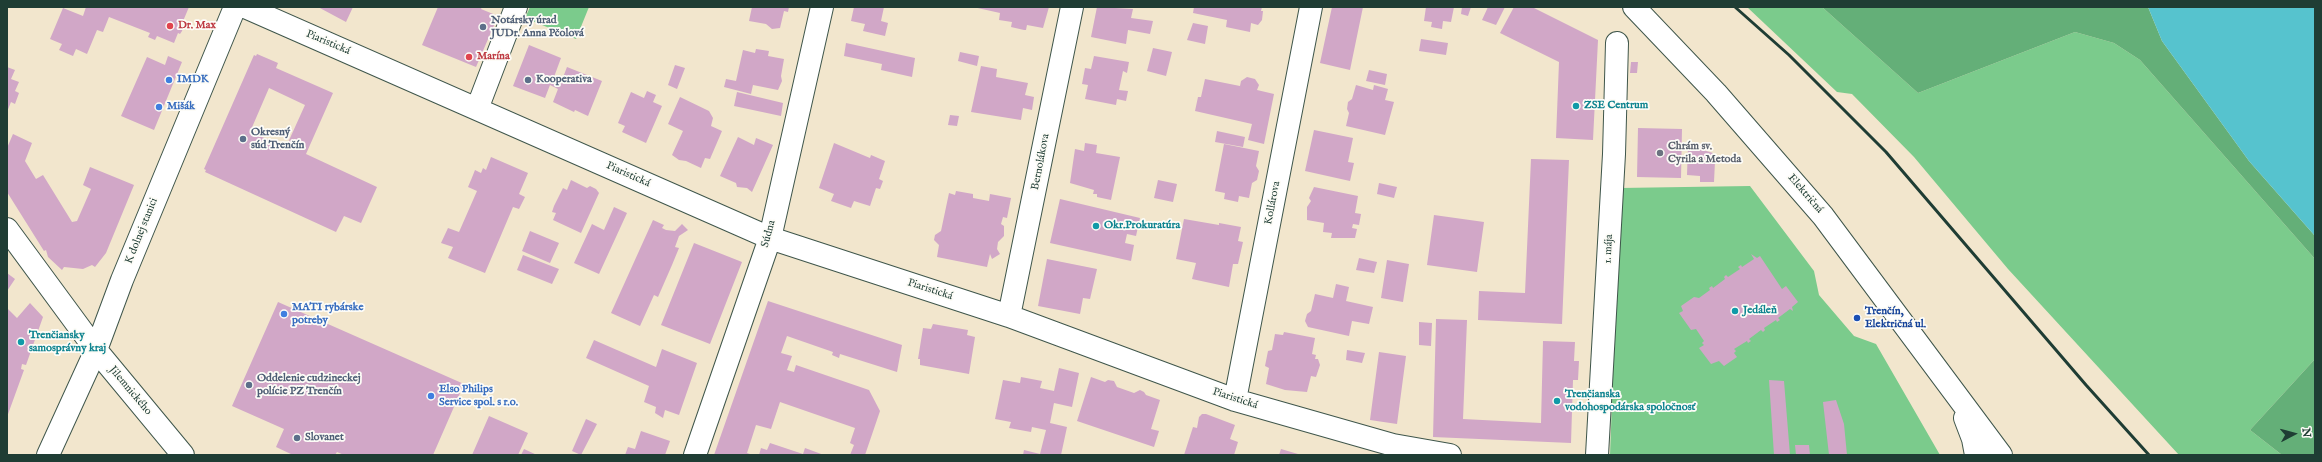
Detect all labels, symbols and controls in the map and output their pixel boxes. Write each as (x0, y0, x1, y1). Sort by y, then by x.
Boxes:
place label: Notársky úrad JUDr. Anna Pčolová (491, 14, 584, 40)
place label: Dr. Max (178, 19, 216, 33)
marker: Dr. Max (165, 21, 175, 31)
marker: Notársky úrad JUDr. Anna Pčolová (478, 22, 488, 32)
street label: Piaristická (304, 28, 352, 58)
place label: Marína (477, 50, 510, 64)
marker: Marína (464, 52, 474, 62)
place label: IMDK (177, 73, 209, 87)
place label: Kooperativa (536, 73, 592, 87)
marker: IMDK (164, 75, 174, 85)
marker: Kooperativa (523, 75, 533, 85)
place label: ZSE Centrum (1584, 99, 1648, 113)
place label: Mišák (167, 100, 195, 114)
marker: ZSE Centrum (1571, 101, 1581, 111)
marker: Mišák (154, 102, 164, 112)
place label: Okresný súd Trenčín (251, 126, 304, 152)
street label: Bernolákova (1029, 133, 1053, 191)
marker: Okresný súd Trenčín (238, 134, 248, 144)
place label: Chrám sv. Cyrila a Metoda (1668, 140, 1741, 166)
marker: Chrám sv. Cyrila a Metoda (1655, 148, 1665, 158)
street label: Piaristická (604, 159, 652, 191)
street label: Električná (1784, 172, 1826, 216)
street label: Kollárova (1262, 180, 1284, 226)
street label: K dolnej stanici (123, 196, 161, 266)
street label: Súdna (759, 219, 779, 249)
place label: Okr.Prokuratúra (1104, 219, 1180, 233)
marker: Okr.Prokuratúra (1091, 221, 1101, 231)
street label: 1. mája (1602, 234, 1616, 264)
street label: Piaristická (906, 276, 954, 304)
place label: MATI rybárske potreby (292, 301, 363, 327)
place label: Jedáleň (1743, 304, 1777, 318)
place label: Trenčín, Električná ul. (1865, 305, 1926, 331)
marker: Jedáleň (1730, 306, 1740, 316)
marker: MATI rybárske potreby (279, 309, 289, 319)
marker: Trenčín, Električná ul. (1852, 313, 1862, 323)
place label: Trenčiansky samosprávny kraj (29, 329, 106, 355)
marker: Trenčiansky samosprávny kraj (16, 337, 26, 347)
street label: Jilemnického (106, 364, 154, 418)
place label: Oddelenie cudzineckej polície PZ Trenčín (257, 372, 361, 398)
marker: Oddelenie cudzineckej polície PZ Trenčín (244, 380, 254, 390)
place label: Elso Philips Service spol. s r.o. (439, 383, 518, 409)
street label: Piaristická (1211, 385, 1259, 413)
place label: Trenčianska vodohospodárska spoločnosť (1565, 388, 1695, 414)
marker: Elso Philips Service spol. s r.o. (426, 391, 436, 401)
marker: Trenčianska vodohospodárska spoločnosť (1552, 396, 1562, 406)
north arrow (2274, 414, 2314, 454)
text: N (2298, 427, 2313, 438)
place label: Slovanet (305, 431, 344, 445)
marker: Slovanet (292, 433, 302, 443)

